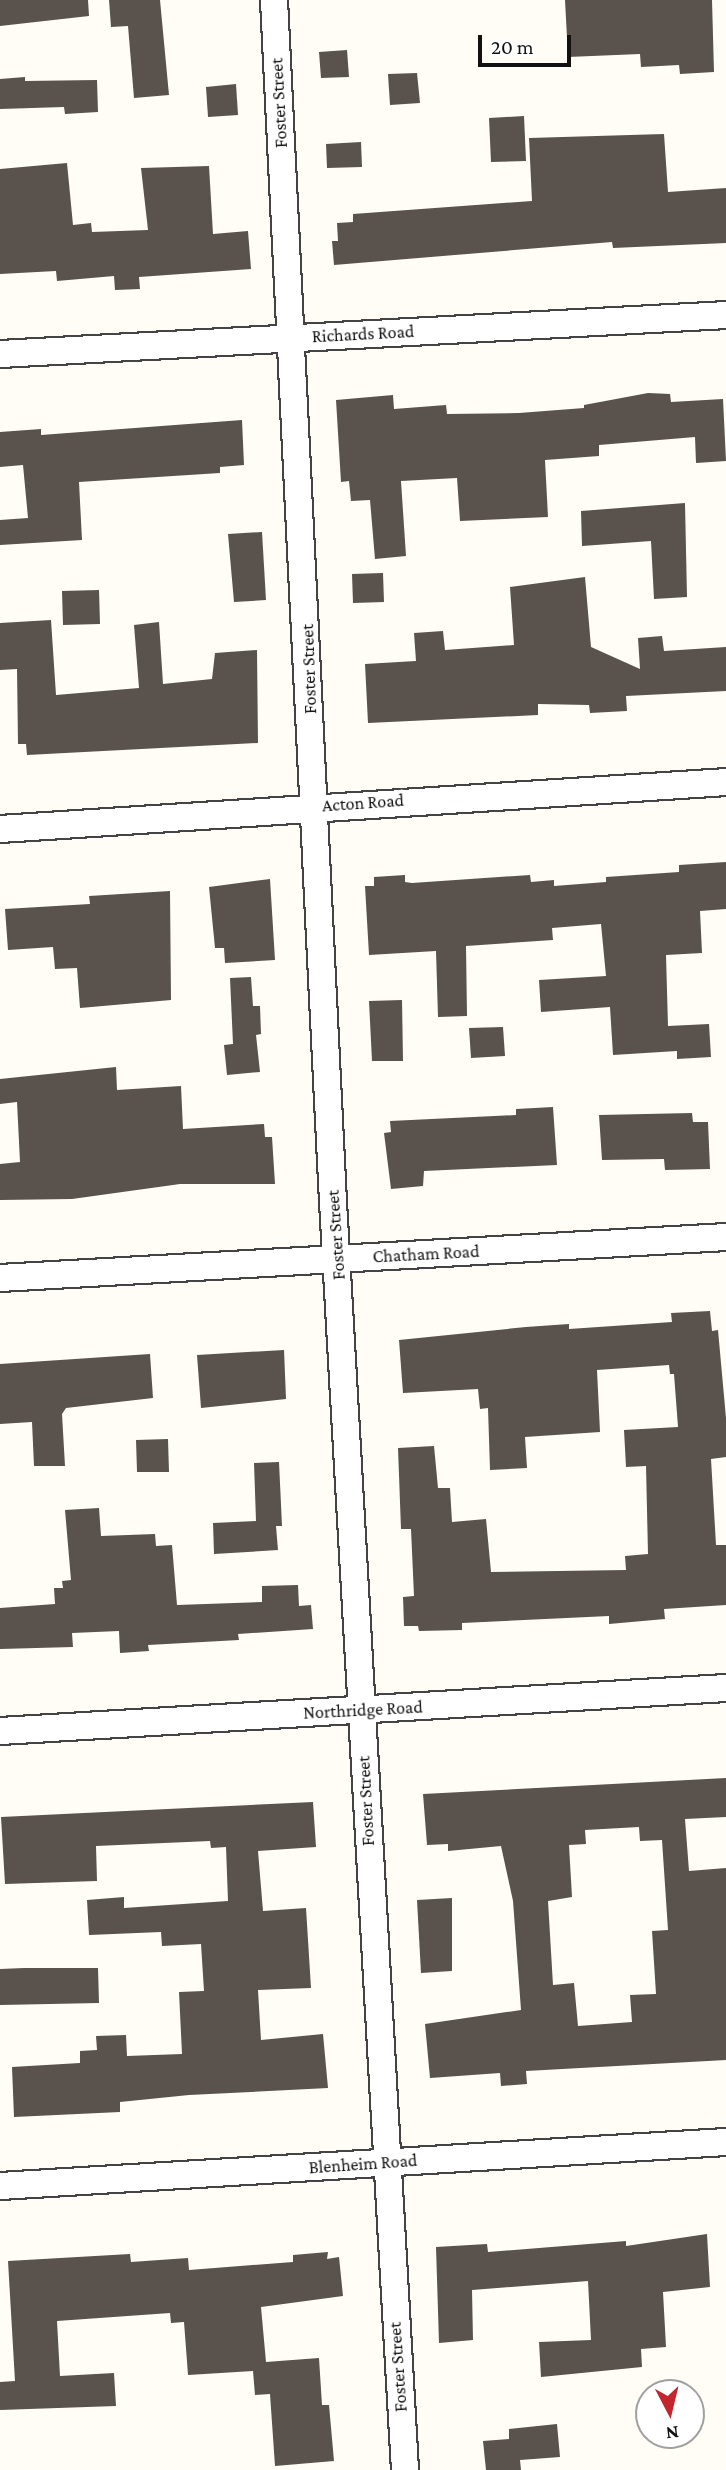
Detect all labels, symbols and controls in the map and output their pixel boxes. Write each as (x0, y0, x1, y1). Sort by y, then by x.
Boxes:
scale bar (481, 21, 574, 65)
text: 20 m (491, 35, 534, 59)
street label: Foster Street (266, 57, 292, 149)
street label: Richards Road (311, 321, 415, 347)
street label: Foster Street (297, 624, 321, 714)
street label: Acton Road (321, 789, 405, 817)
street label: Foster Street (322, 1189, 350, 1281)
street label: Chatham Road (372, 1240, 480, 1268)
street label: Northridge Road (303, 1696, 423, 1724)
street label: Foster Street (353, 1755, 379, 1847)
street label: Blenheim Road (308, 2149, 418, 2179)
street label: Foster Street (384, 2321, 412, 2413)
north arrow (635, 2379, 705, 2449)
text: N (665, 2422, 680, 2445)

